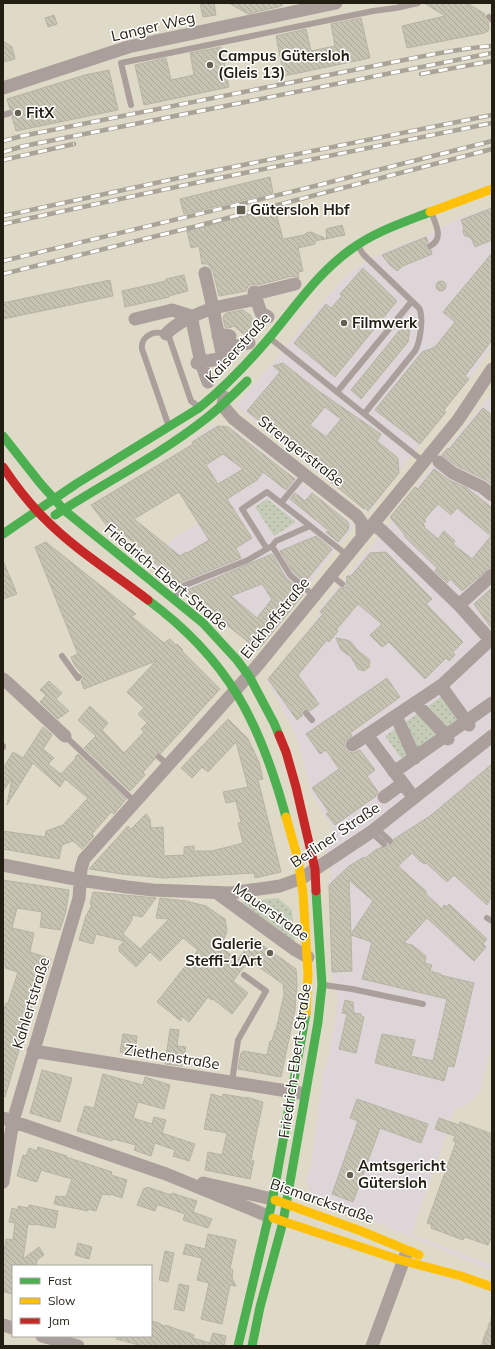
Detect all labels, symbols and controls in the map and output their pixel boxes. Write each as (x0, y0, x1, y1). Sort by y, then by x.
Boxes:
street label: Langer Weg (109, 8, 197, 45)
place label: Campus Gütersloh (Gleis 13) (218, 46, 350, 82)
marker: Campus Gütersloh (Gleis 13) (205, 60, 215, 70)
place label: FitX (26, 103, 55, 122)
marker: FitX (13, 108, 23, 118)
place label: Gütersloh Hbf (250, 200, 350, 219)
marker: Gütersloh Hbf (235, 204, 247, 216)
street label: Kaiserstraße (201, 309, 274, 387)
place label: Filmwerk (352, 313, 418, 332)
marker: Filmwerk (339, 318, 349, 328)
street label: Strengerstraße (254, 411, 348, 490)
street label: Friedrich-Ebert-Straße (101, 519, 232, 634)
street label: Eickhoffstraße (236, 573, 313, 662)
street label: Berliner Straße (286, 798, 383, 872)
street label: Mauerstraße (230, 878, 313, 945)
place label: Galerie Steffi-1Art (185, 934, 262, 970)
marker: Galerie Steffi-1Art (265, 948, 275, 958)
street label: Kahlertstraße (8, 955, 53, 1051)
street label: Friedrich-Ebert-Straße (274, 982, 315, 1139)
street label: Ziethenstraße (123, 1040, 221, 1073)
place label: Amtsgericht Gütersloh (358, 1156, 446, 1192)
marker: Amtsgericht Gütersloh (345, 1170, 355, 1180)
street label: Bismarckstraße (268, 1174, 377, 1227)
legend (12, 1265, 152, 1337)
text: Fast (48, 1273, 72, 1288)
text: Slow (48, 1293, 76, 1308)
text: Jam (48, 1313, 70, 1328)

